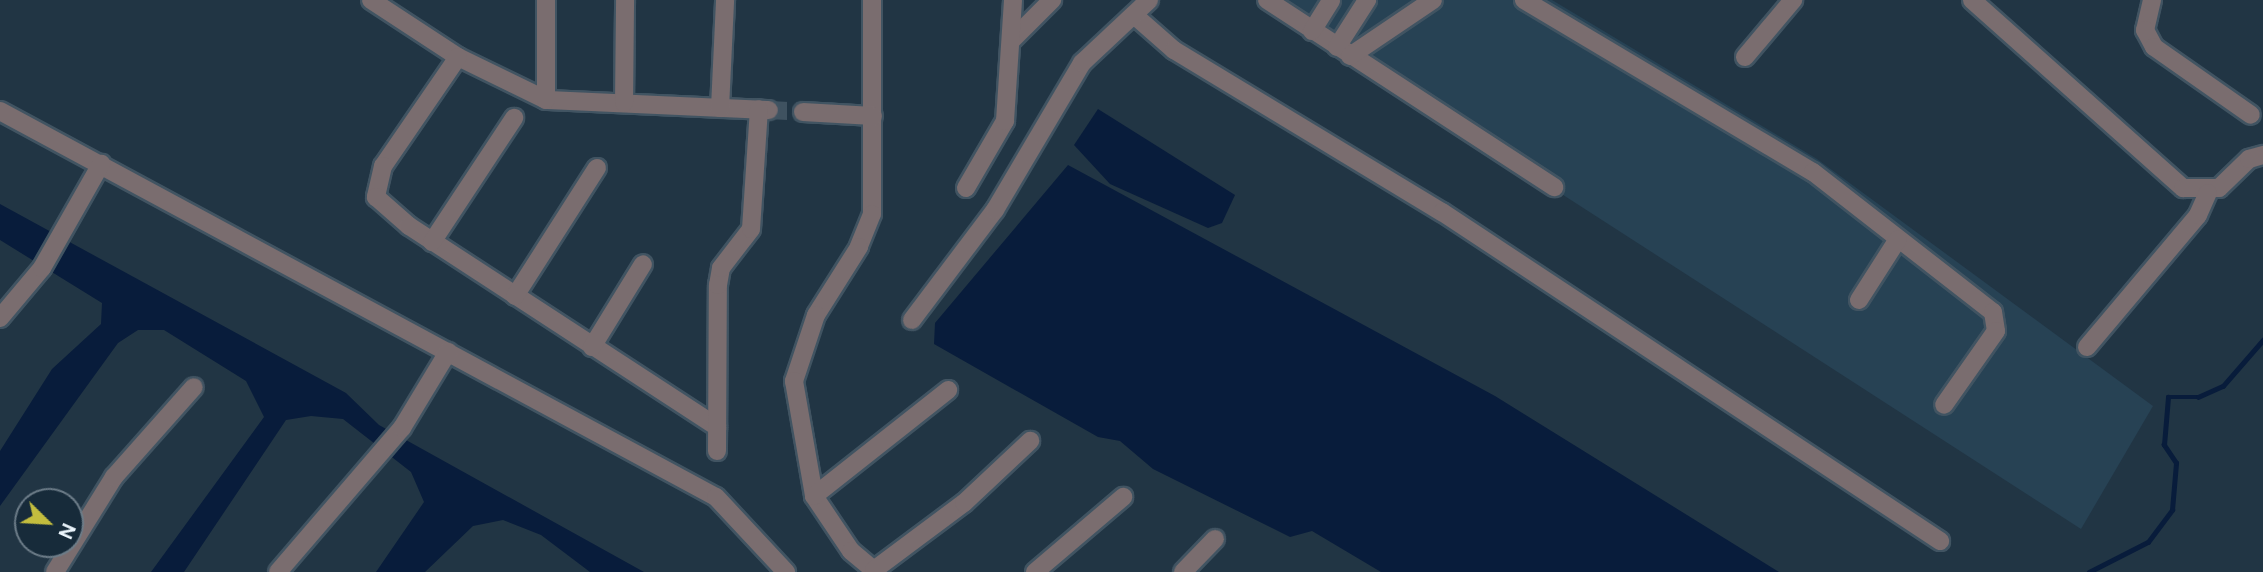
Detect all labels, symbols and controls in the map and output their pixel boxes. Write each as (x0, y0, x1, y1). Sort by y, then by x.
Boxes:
north arrow (14, 488, 84, 558)
text: N (53, 520, 80, 542)

